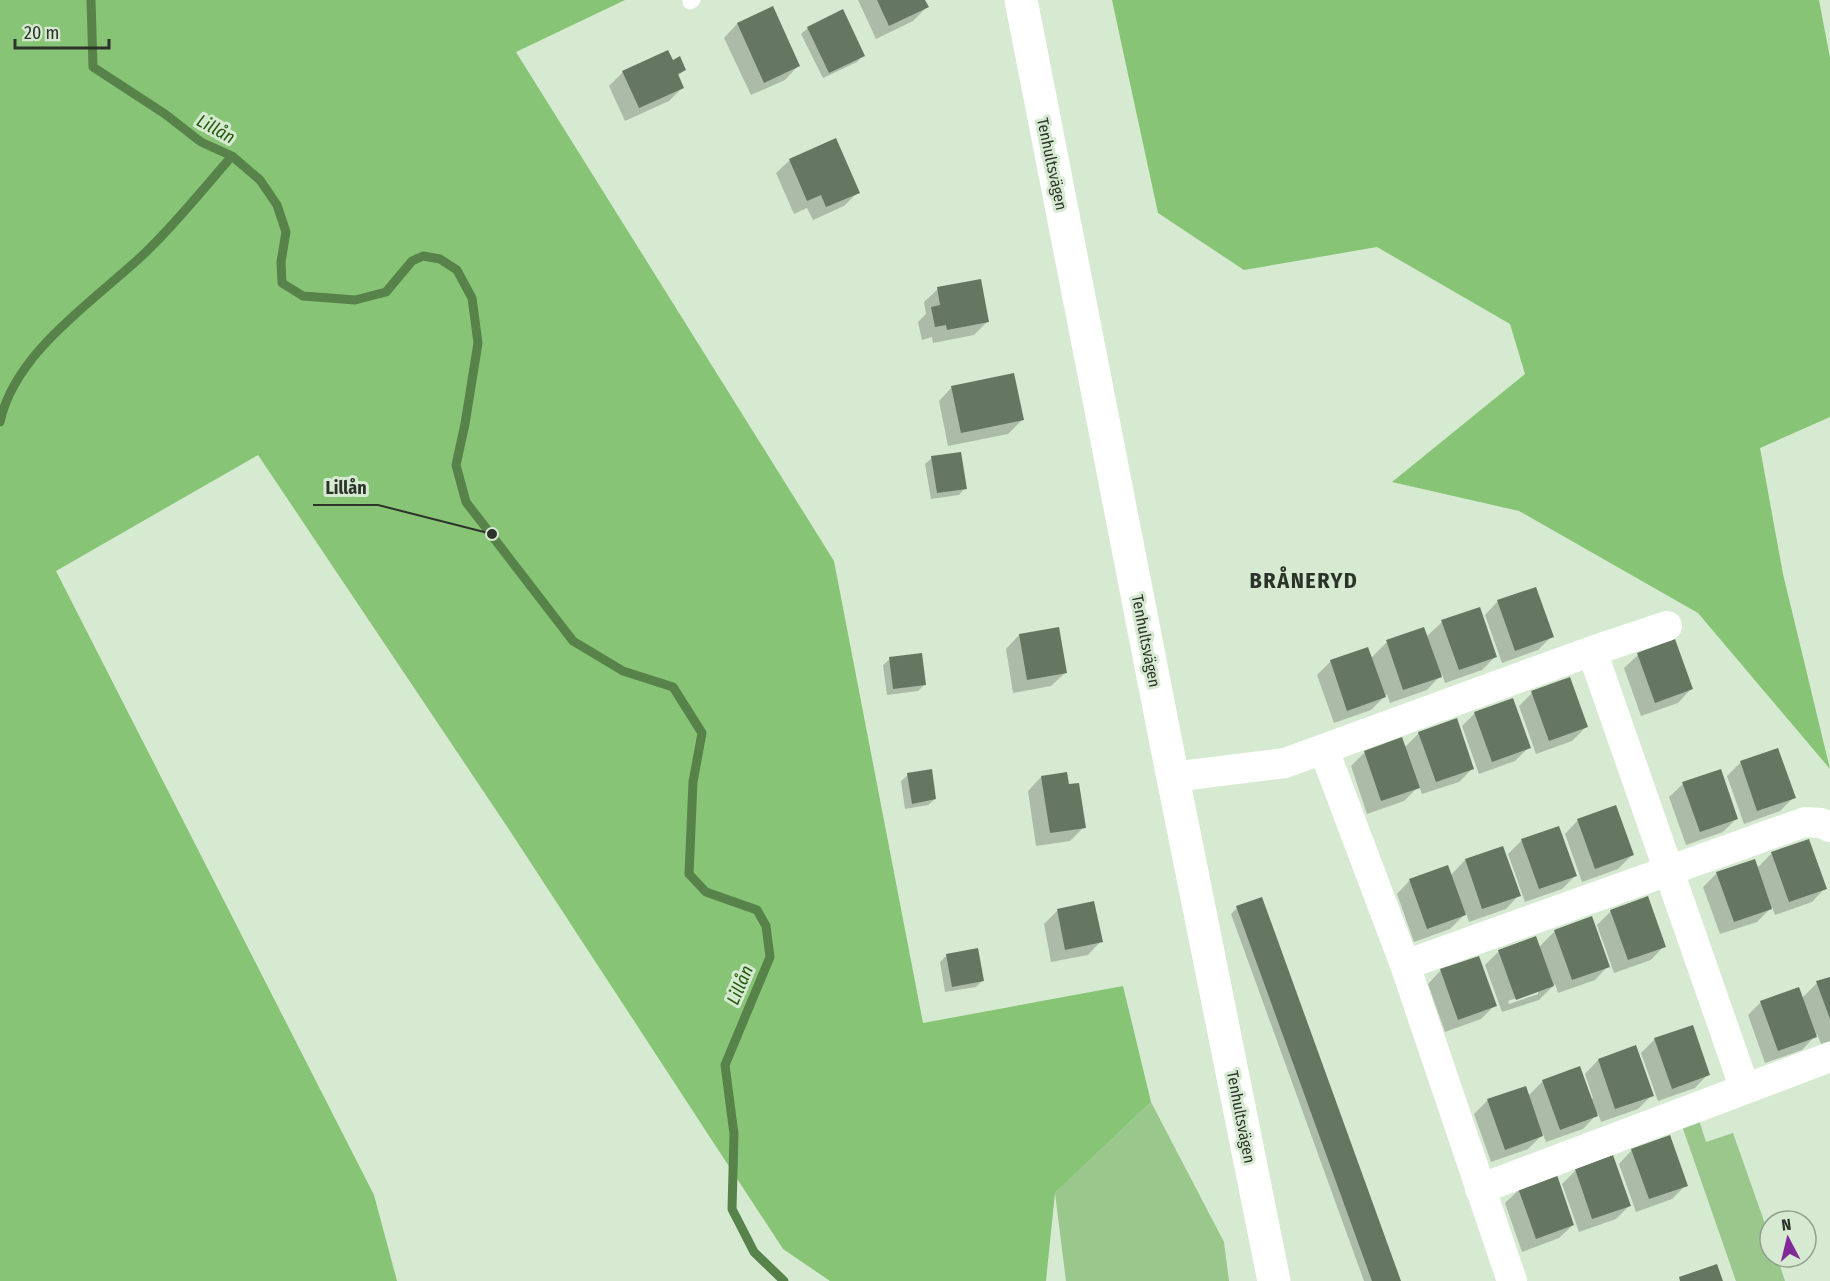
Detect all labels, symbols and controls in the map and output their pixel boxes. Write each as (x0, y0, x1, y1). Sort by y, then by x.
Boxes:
scale bar (15, 12, 110, 50)
text: 20 m (24, 22, 59, 44)
water label: Lillån (193, 110, 239, 148)
street label: Tenhultsvägen (1033, 116, 1071, 212)
callout: Lillån (313, 469, 378, 505)
text: Lillån (325, 477, 367, 499)
district label: BRÅNERYD (1250, 566, 1358, 594)
street label: Tenhultsvägen (1128, 593, 1164, 689)
water label: Lillån (722, 962, 758, 1008)
street label: Tenhultsvägen (1223, 1069, 1259, 1165)
north arrow (1758, 1209, 1818, 1269)
text: N (1780, 1215, 1792, 1235)

